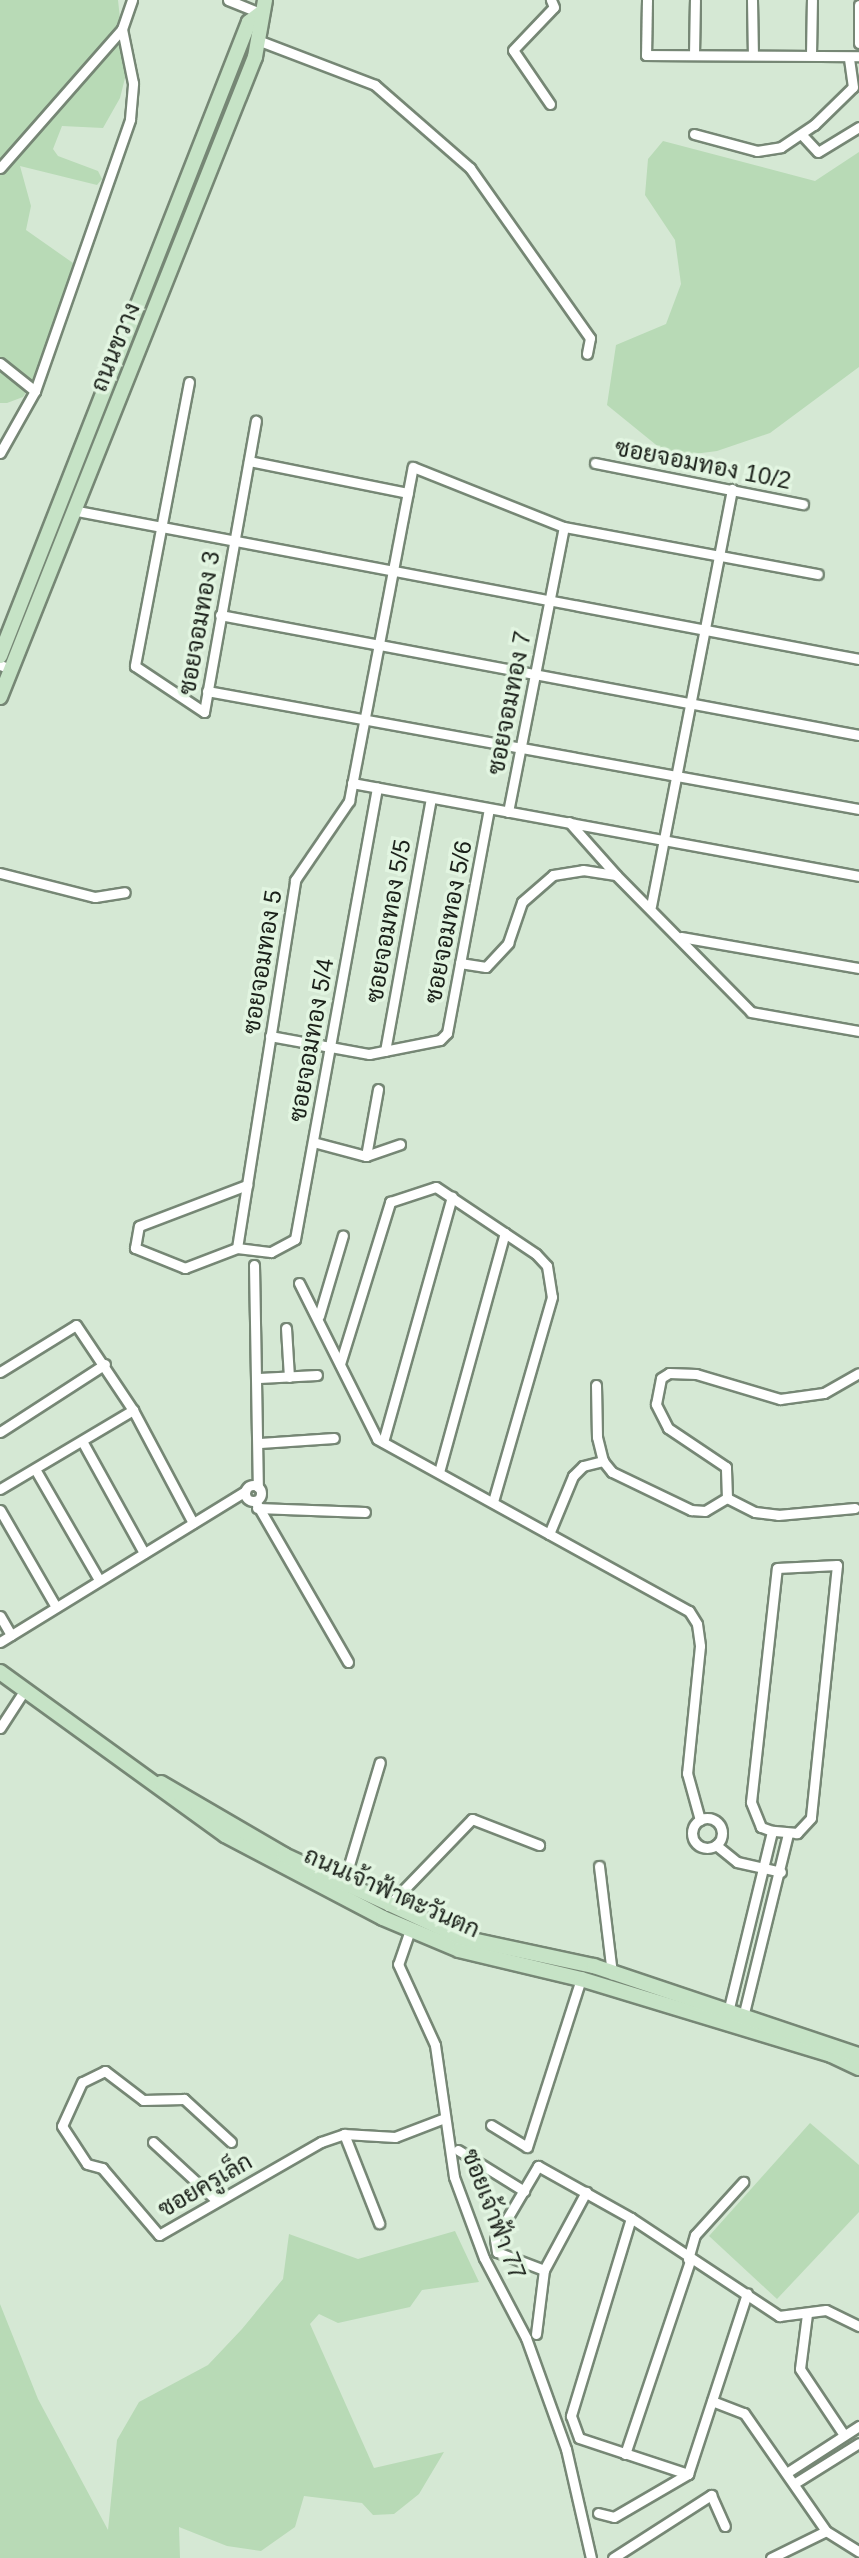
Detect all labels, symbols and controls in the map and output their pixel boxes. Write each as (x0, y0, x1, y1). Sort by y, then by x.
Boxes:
street label: ถนนขวาง (84, 298, 146, 396)
street label: ซอยจอมทอง 10/2 (612, 433, 794, 495)
street label: ซอยจอมทอง 3 (172, 549, 226, 697)
street label: ซอยจอมทอง 7 (481, 629, 537, 777)
street label: ซอยจอมทอง 5/5 (359, 837, 417, 1005)
street label: ซอยจอมทอง 5/6 (418, 838, 478, 1006)
street label: ซอยจอมทอง 5 (236, 888, 288, 1036)
street label: ซอยจอมทอง 5/4 (282, 956, 340, 1124)
street label: ถนนเจ้าฟ้าตะวันตก (300, 1840, 484, 1944)
street label: ซอยเจ้าฟ้า 77 (456, 2145, 532, 2283)
street label: ซอยครูเล็ก (153, 2147, 257, 2223)

